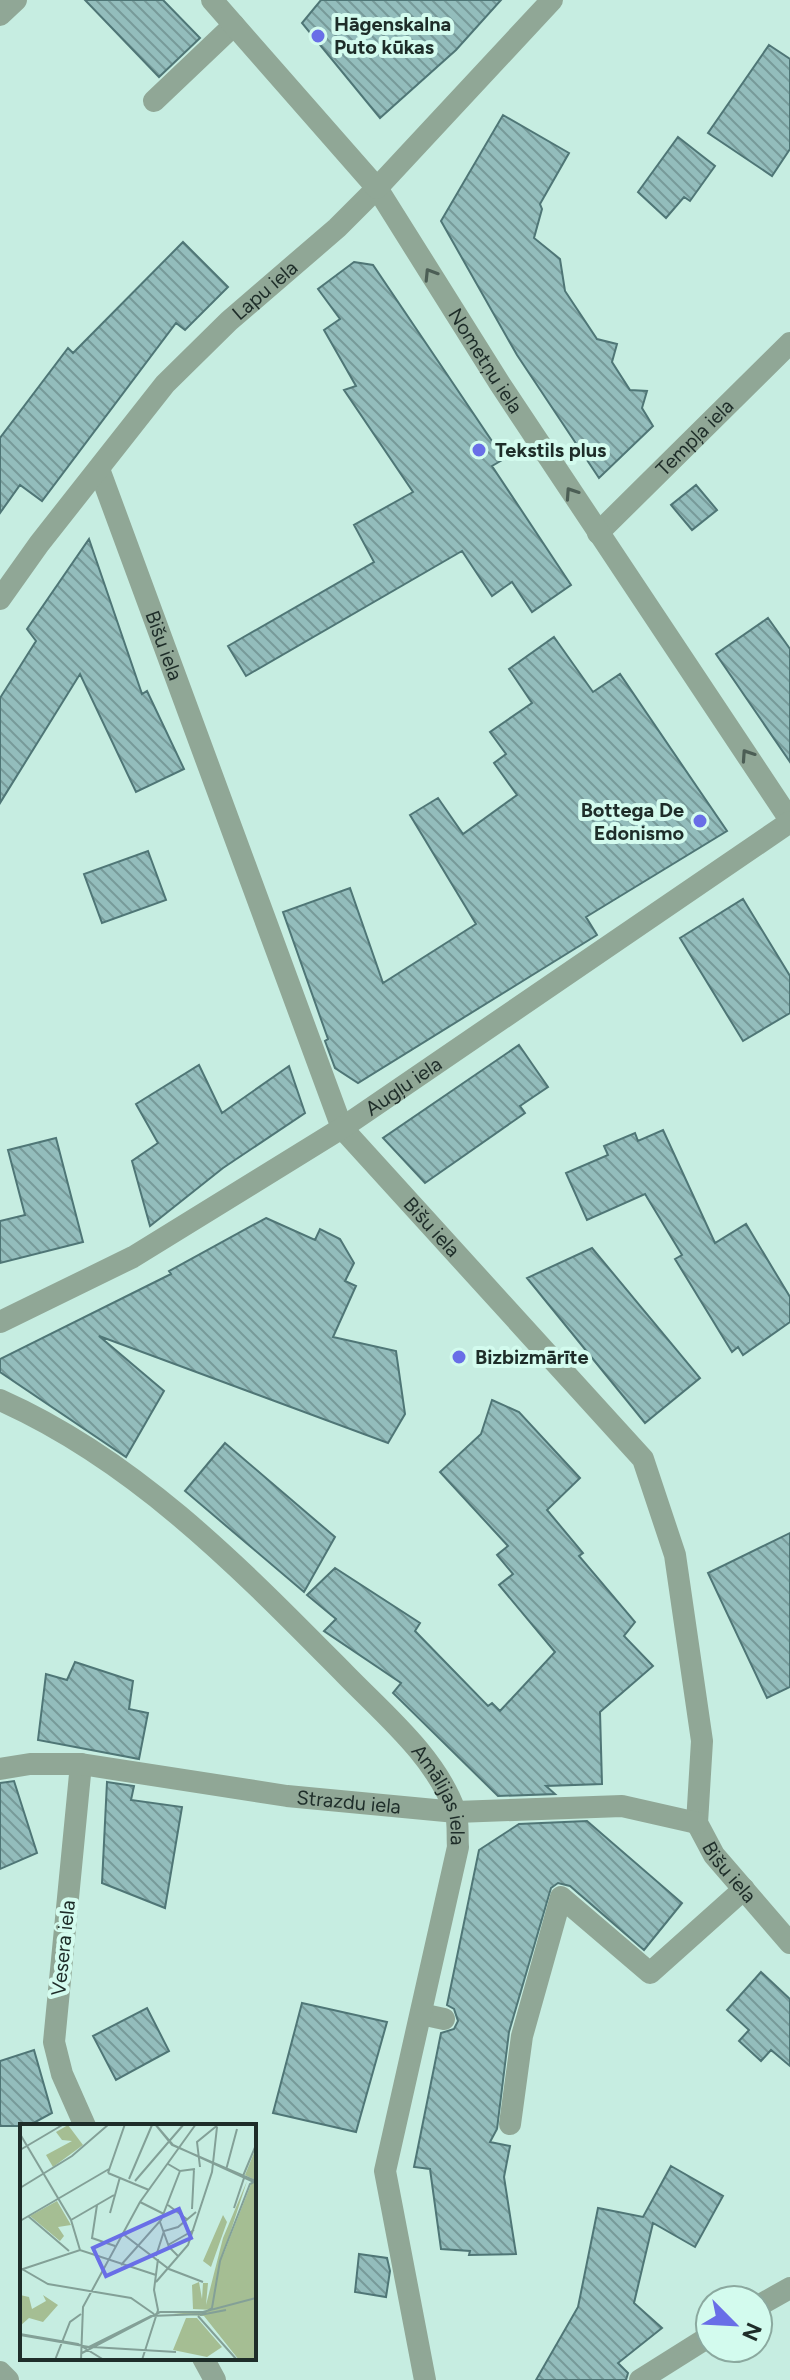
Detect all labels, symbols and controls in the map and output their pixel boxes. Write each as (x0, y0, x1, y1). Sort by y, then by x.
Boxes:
place label: Hāgenskalna Puto kūkas (334, 12, 451, 59)
marker: Hāgenskalna Puto kūkas (309, 27, 327, 45)
street label: Lapu iela (227, 255, 302, 325)
one-way arrow (425, 268, 440, 283)
street label: Nometņu iela (443, 304, 528, 418)
street label: Tempļa iela (651, 394, 738, 481)
place label: Tekstils plus (495, 438, 606, 462)
marker: Tekstils plus (470, 441, 488, 459)
one-way arrow (566, 487, 581, 501)
street label: Bišu iela (140, 607, 188, 684)
one-way arrow (741, 750, 756, 764)
place label: Bottega De Edonismo (581, 798, 684, 845)
marker: Bottega De Edonismo (691, 812, 709, 830)
street label: Augļu iela (361, 1052, 446, 1121)
street label: Bišu iela (399, 1192, 465, 1262)
place label: Bizbizmārīte (475, 1345, 588, 1369)
marker: Bizbizmārīte (450, 1348, 468, 1366)
street label: Amālijas iela (407, 1739, 470, 1845)
street label: Strazdu iela (296, 1785, 402, 1819)
street label: Bišu iela (697, 1837, 762, 1907)
street label: Vesera iela (46, 1899, 80, 1997)
inset map (20, 2124, 256, 2360)
north arrow (694, 2284, 774, 2364)
text: N (736, 2319, 768, 2345)

